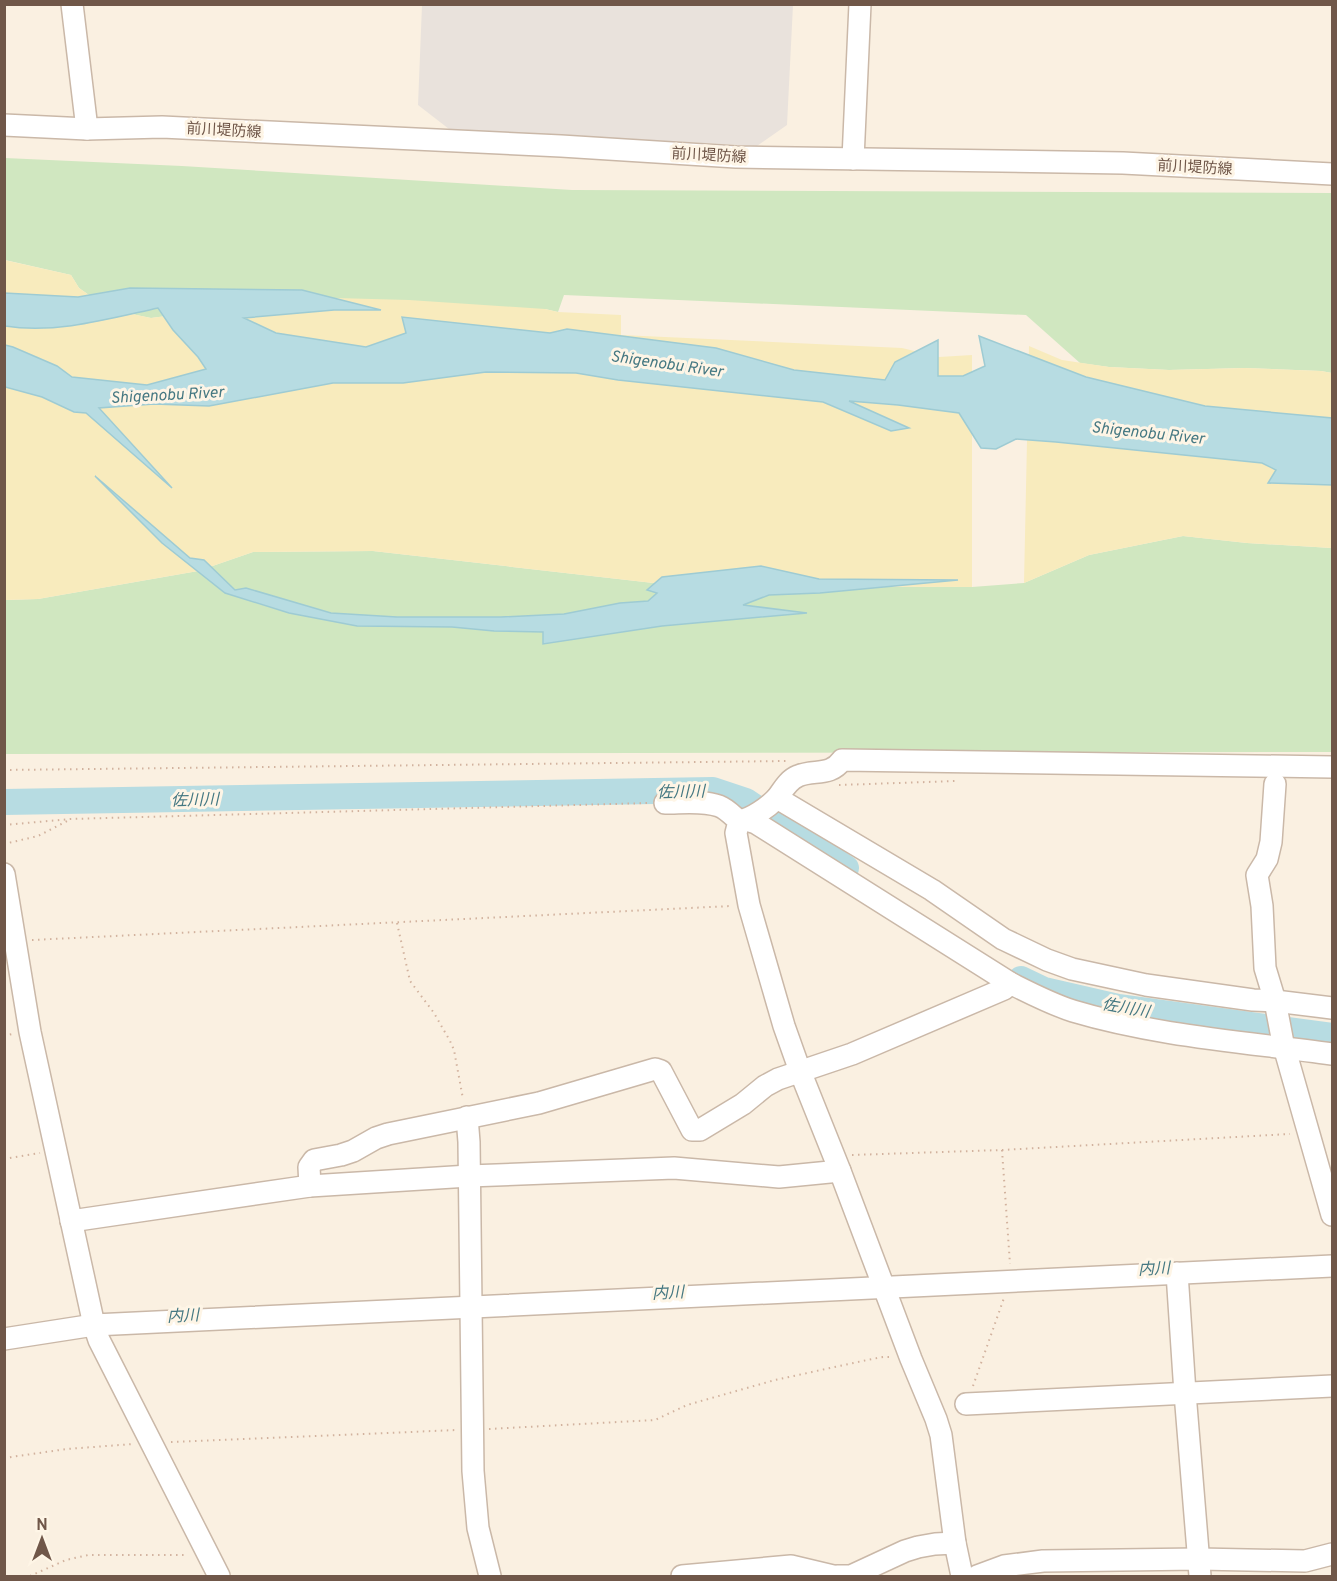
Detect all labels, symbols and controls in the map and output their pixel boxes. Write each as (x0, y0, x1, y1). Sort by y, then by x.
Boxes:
street label: 前川堤防線 (186, 120, 262, 143)
street label: 前川堤防線 (671, 145, 747, 168)
street label: 前川堤防線 (1157, 157, 1233, 180)
water label: Shigenobu River (609, 347, 726, 383)
water label: Shigenobu River (110, 383, 226, 409)
water label: Shigenobu River (1090, 418, 1207, 450)
water label: 佐川川 (657, 783, 707, 803)
water label: 佐川川 (171, 791, 221, 811)
water label: 佐川川 (1100, 995, 1153, 1023)
water label: 内川 (1138, 1259, 1173, 1281)
water label: 内川 (652, 1283, 687, 1305)
water label: 内川 (167, 1306, 202, 1328)
north arrow (12, 1509, 72, 1569)
text: N (36, 1516, 48, 1536)

